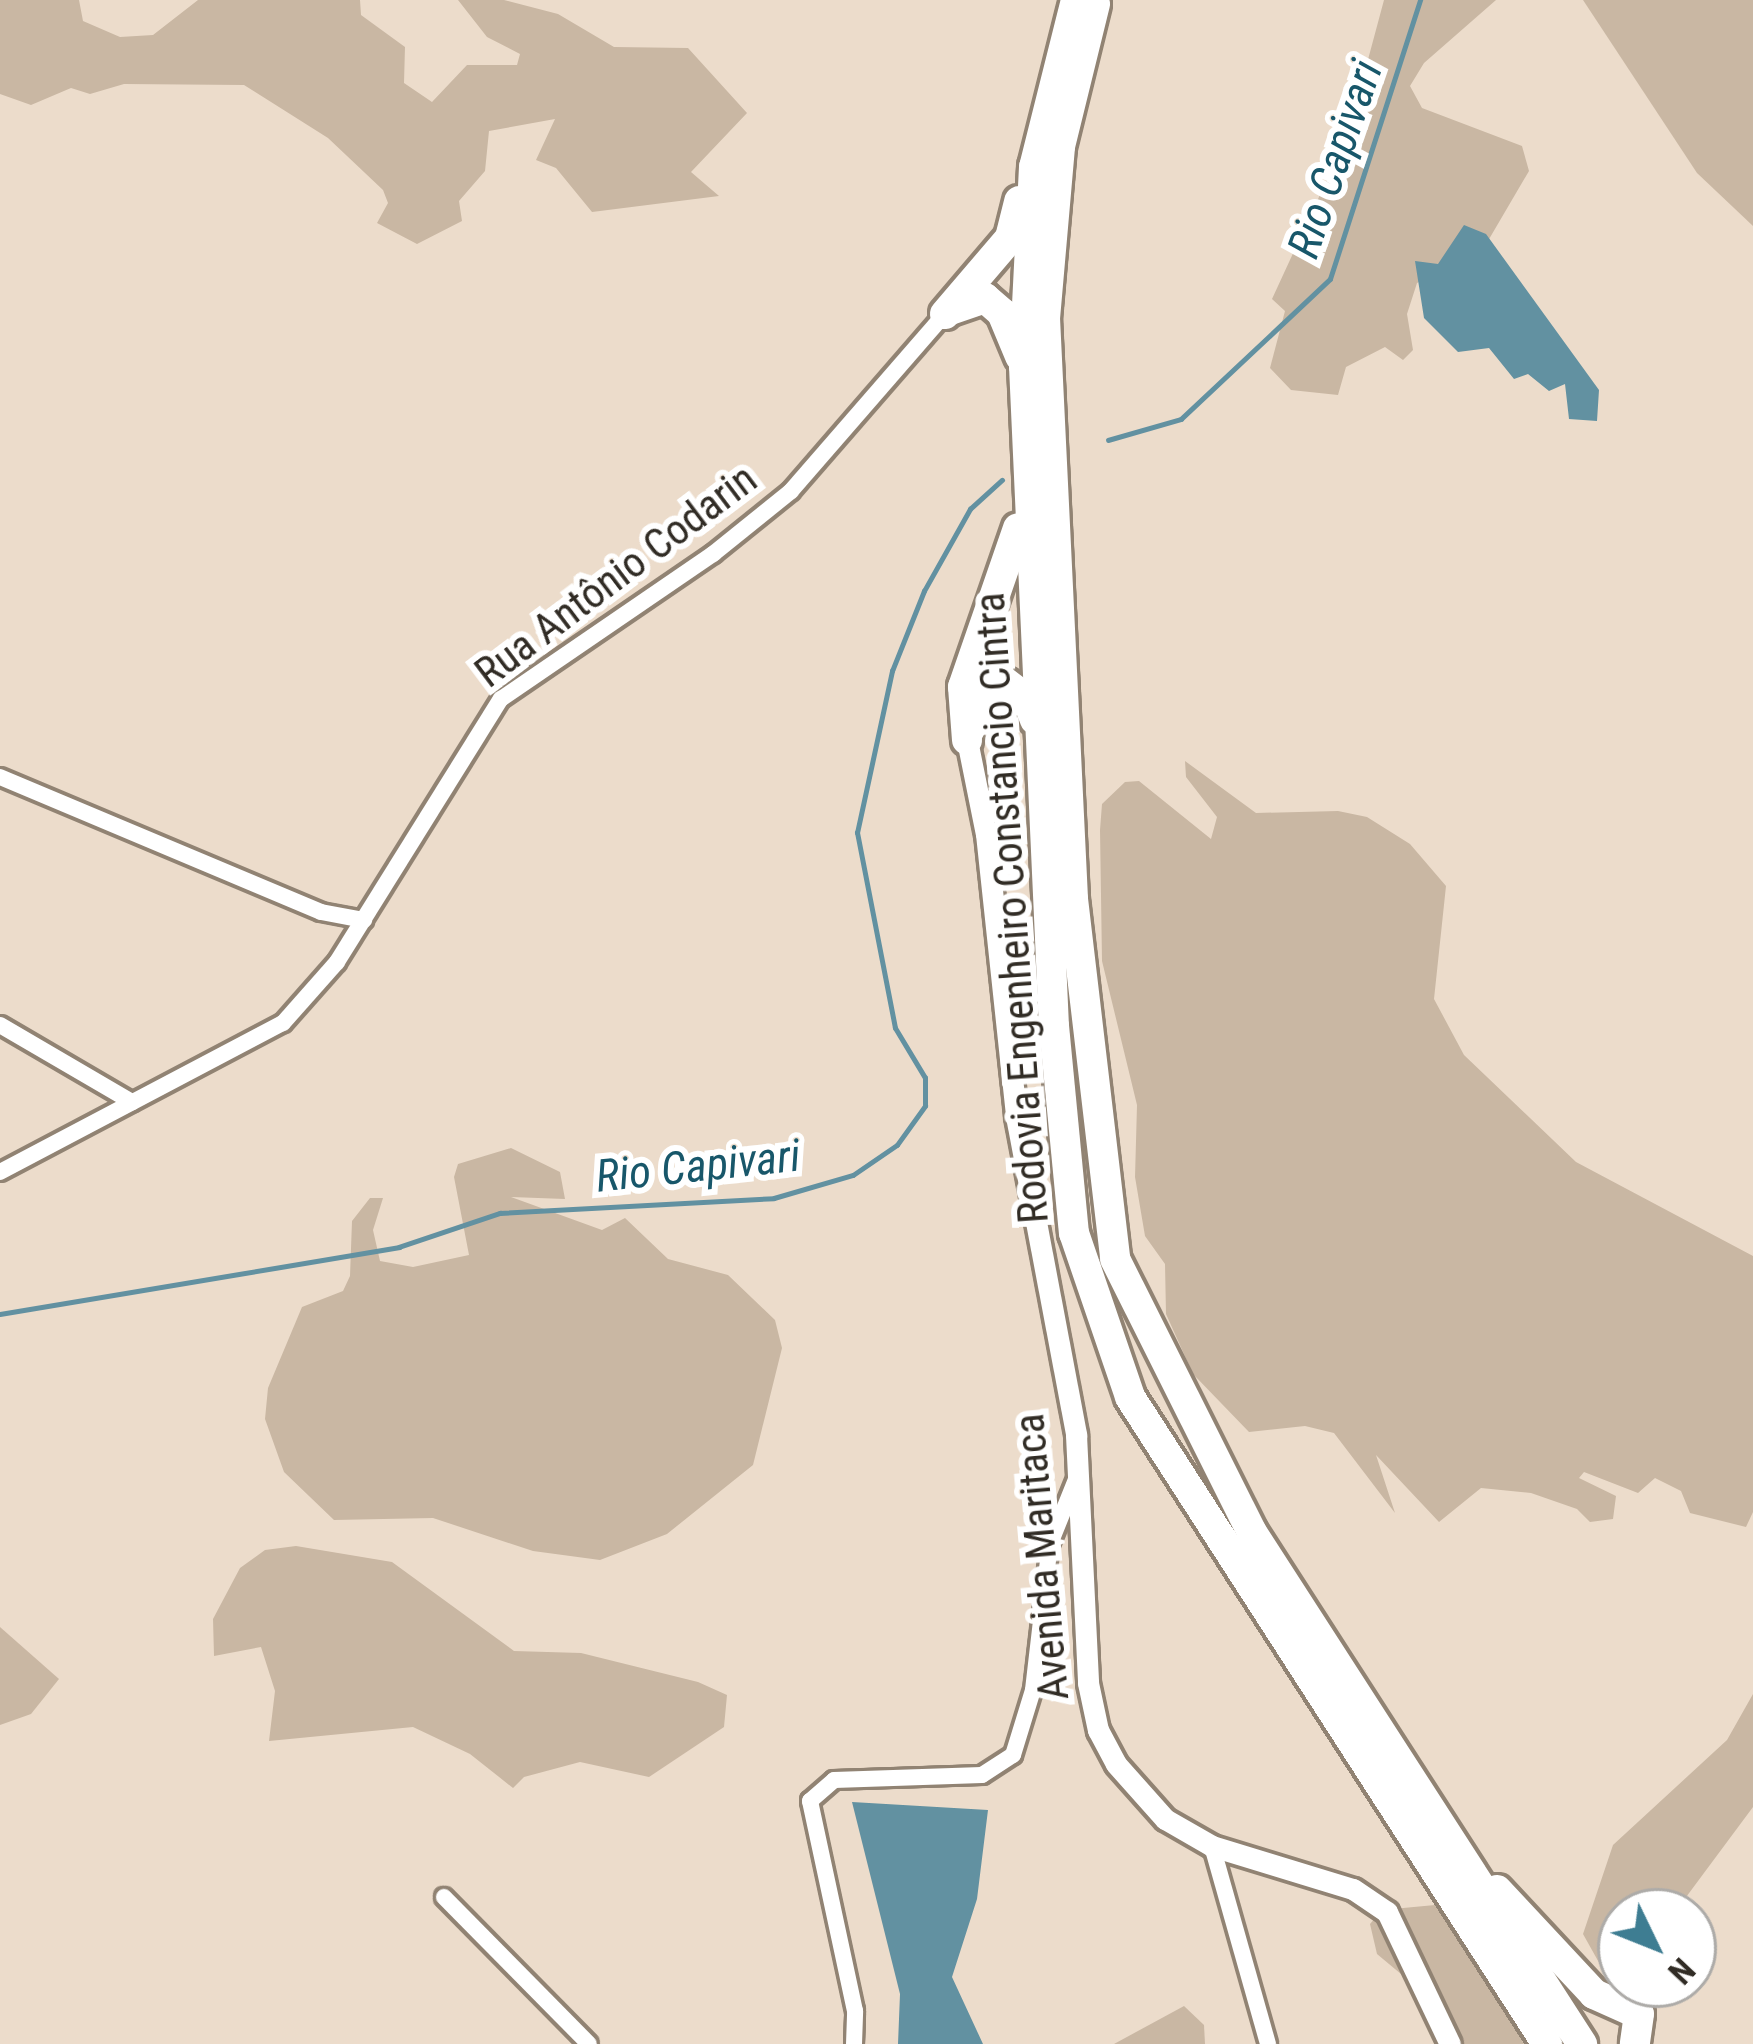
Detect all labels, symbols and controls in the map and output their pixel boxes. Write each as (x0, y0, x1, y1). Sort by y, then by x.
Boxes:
water label: Rio Capivari (1276, 53, 1394, 265)
street label: Rua Antônio Codarin (465, 454, 767, 698)
street label: Rodovia Engenheiro Constancio Cintra (965, 591, 1059, 1225)
water label: Rio Capivari (593, 1128, 803, 1204)
street label: Avenida Maritaca (1004, 1412, 1080, 1702)
north arrow (1597, 1888, 1717, 2008)
text: N (1660, 1950, 1703, 1992)

